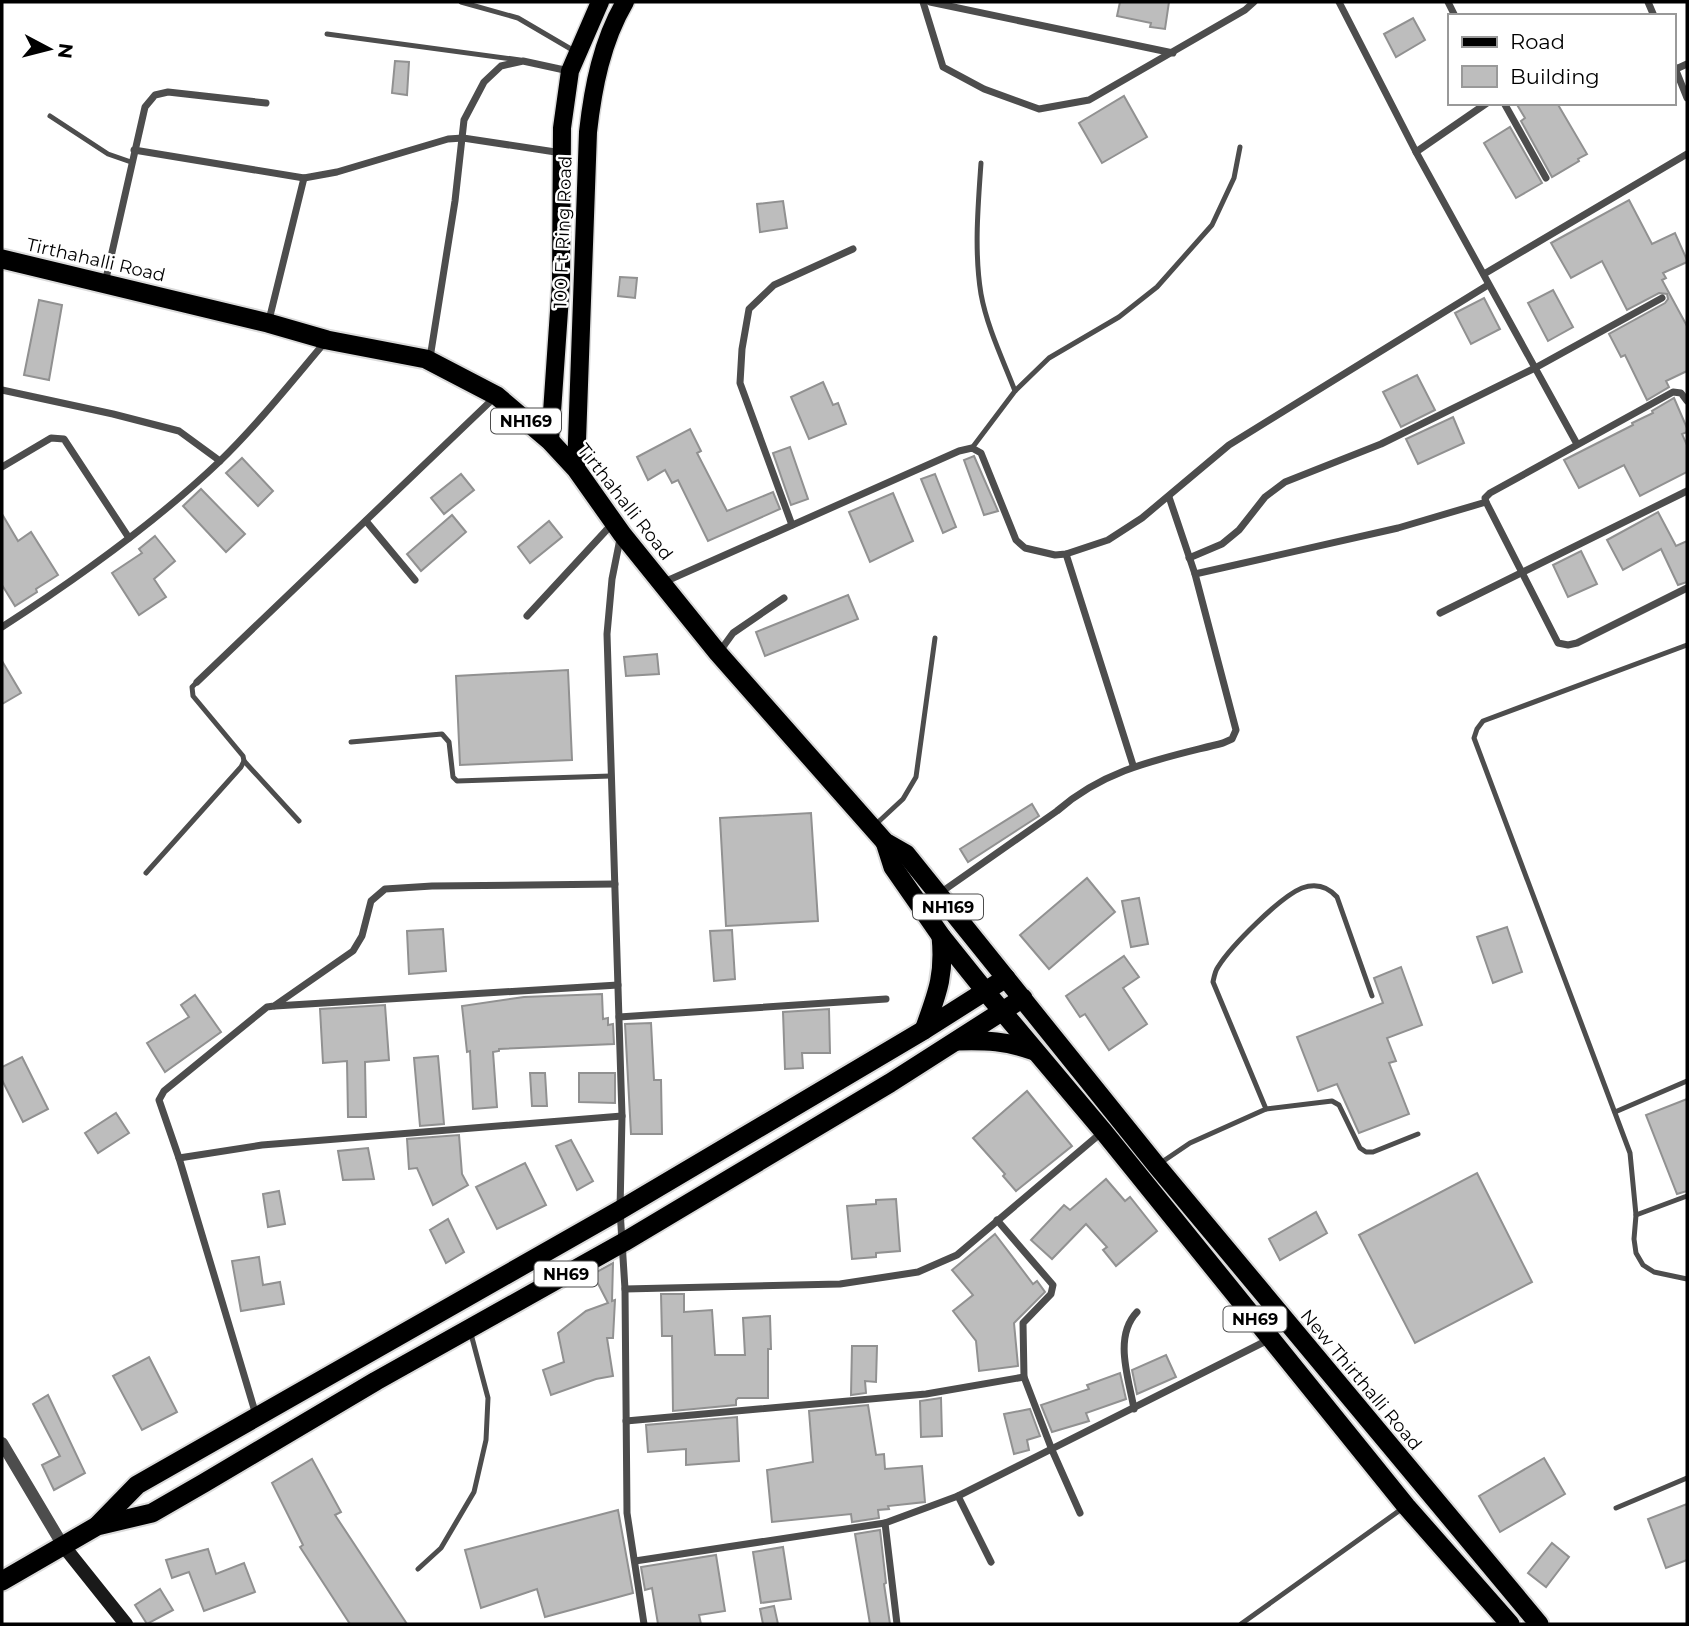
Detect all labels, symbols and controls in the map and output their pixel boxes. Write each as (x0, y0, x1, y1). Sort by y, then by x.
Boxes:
north arrow (14, 14, 84, 84)
legend (1448, 14, 1675, 105)
text: Road (1510, 29, 1565, 54)
text: N (53, 42, 78, 60)
text: Building (1510, 64, 1600, 89)
street label: 100 Ft Ring Road (549, 155, 577, 309)
street label: Tirthahalli Road (24, 233, 168, 287)
road number: NH169 (491, 408, 561, 434)
street label: Tirthahalli Road (573, 439, 677, 565)
road number: NH169 (913, 894, 983, 920)
road number: NH69 (534, 1262, 598, 1286)
street label: New Thirthalli Road (1296, 1305, 1426, 1455)
road number: NH69 (1224, 1306, 1286, 1331)

